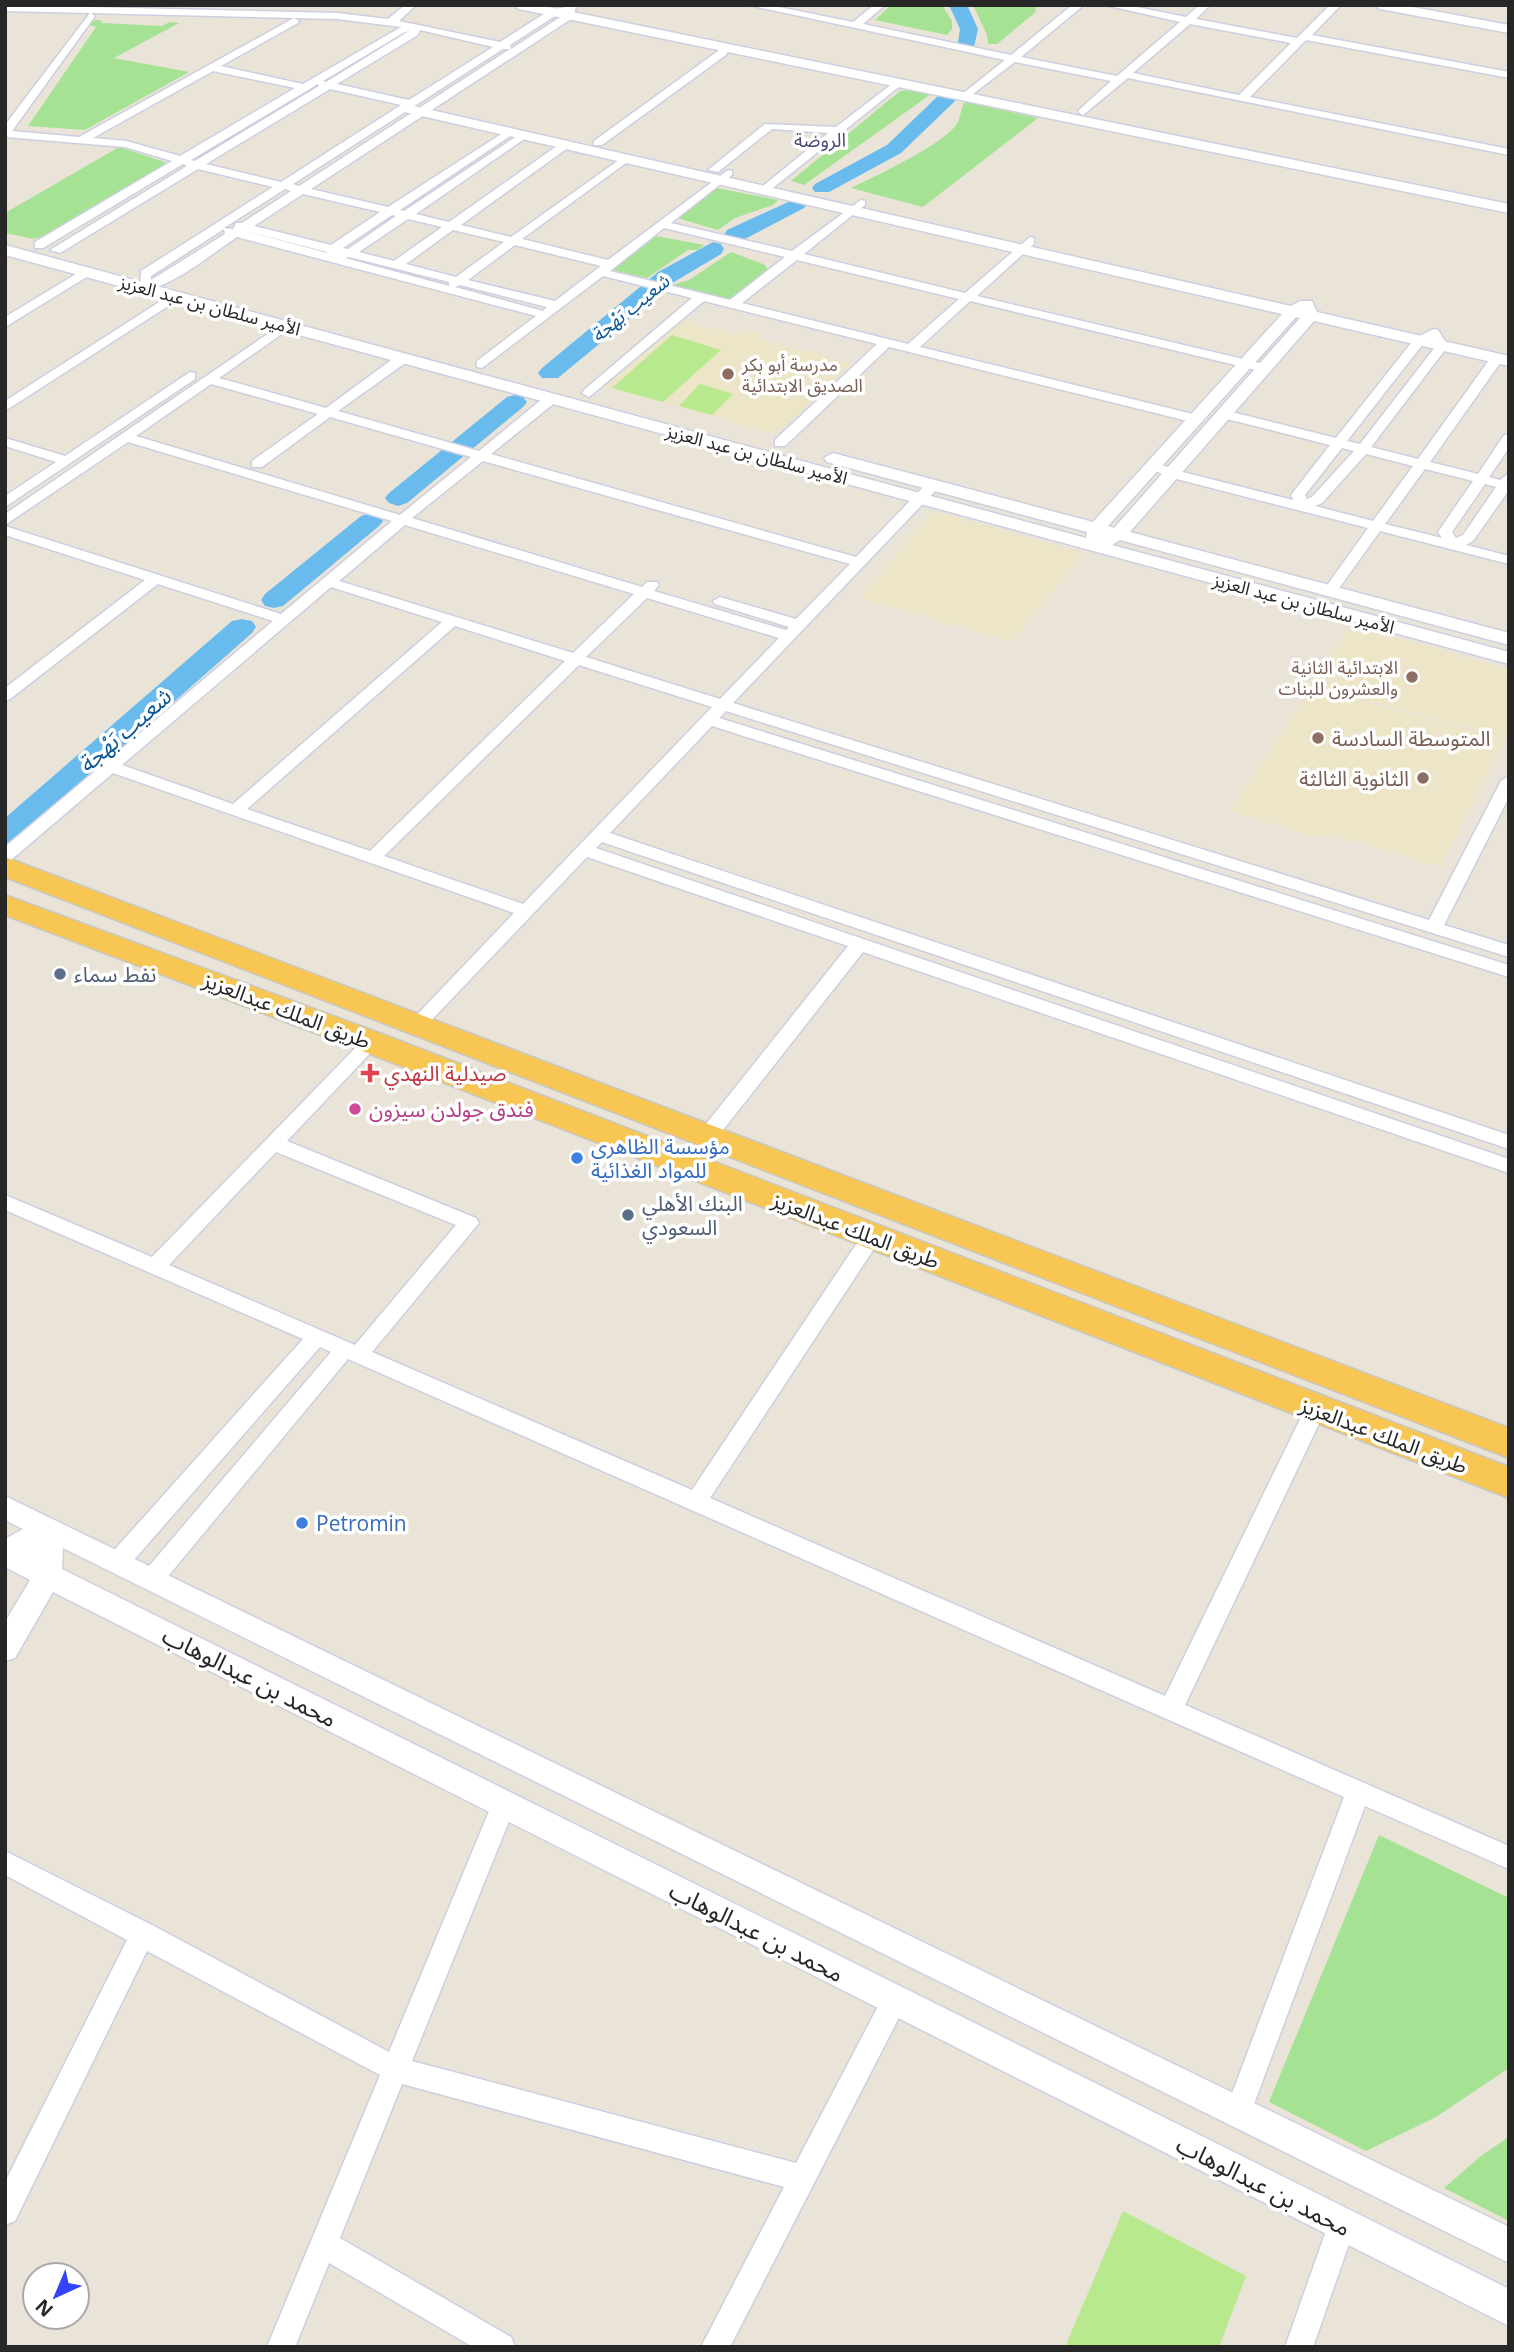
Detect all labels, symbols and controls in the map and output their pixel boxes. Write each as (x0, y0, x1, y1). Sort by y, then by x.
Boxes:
district label: الروضة (794, 127, 846, 153)
water label: شعيب بَهْجة (585, 268, 675, 348)
street label: الأمير سلطان بن عبد العزيز (116, 269, 303, 341)
place label: مدرسة أبو بكر الصديق الابتدائية (741, 352, 863, 397)
marker: مدرسة أبو بكر الصديق الابتدائية (720, 366, 736, 382)
street label: الأمير سلطان بن عبد العزيز (663, 418, 850, 490)
street label: الأمير سلطان بن عبد العزيز (1210, 567, 1397, 639)
place label: الابتدائية الثانية والعشرون للبنات (1279, 655, 1398, 700)
marker: الابتدائية الثانية والعشرون للبنات (1404, 669, 1420, 685)
water label: شعيب بَهْجة (71, 680, 178, 779)
place label: المتوسطة السادسة (1332, 724, 1490, 752)
marker: المتوسطة السادسة (1310, 730, 1326, 746)
place label: الثانوية الثالثة (1299, 764, 1409, 792)
marker: الثانوية الثالثة (1415, 770, 1431, 786)
place label: نفط سماء (74, 960, 156, 988)
street label: طريق الملك عبدالعزيز (198, 965, 375, 1055)
marker: نفط سماء (52, 966, 68, 982)
place label: صيدلية النهدي (384, 1059, 506, 1090)
marker: صيدلية النهدي (362, 1065, 378, 1081)
place label: فندق جولدن سيزون (369, 1095, 534, 1123)
marker: فندق جولدن سيزون (347, 1101, 363, 1117)
place label: مؤسسة الظاهري للمواد الغذائية (591, 1132, 730, 1184)
marker: مؤسسة الظاهري للمواد الغذائية (569, 1150, 585, 1166)
street label: طريق الملك عبدالعزيز (767, 1185, 944, 1275)
place label: البنك الأهلي السعودي (642, 1189, 743, 1244)
marker: البنك الأهلي السعودي (620, 1207, 636, 1223)
street label: طريق الملك عبدالعزيز (1295, 1390, 1472, 1480)
place label: Petromin (316, 1509, 407, 1537)
marker: Petromin (294, 1515, 310, 1531)
street label: محمد بن عبدالوهاب (157, 1618, 343, 1734)
street label: محمد بن عبدالوهاب (664, 1873, 850, 1989)
street label: محمد بن عبدالوهاب (1171, 2127, 1357, 2243)
north arrow (21, 2261, 91, 2331)
text: N (30, 2294, 59, 2323)

